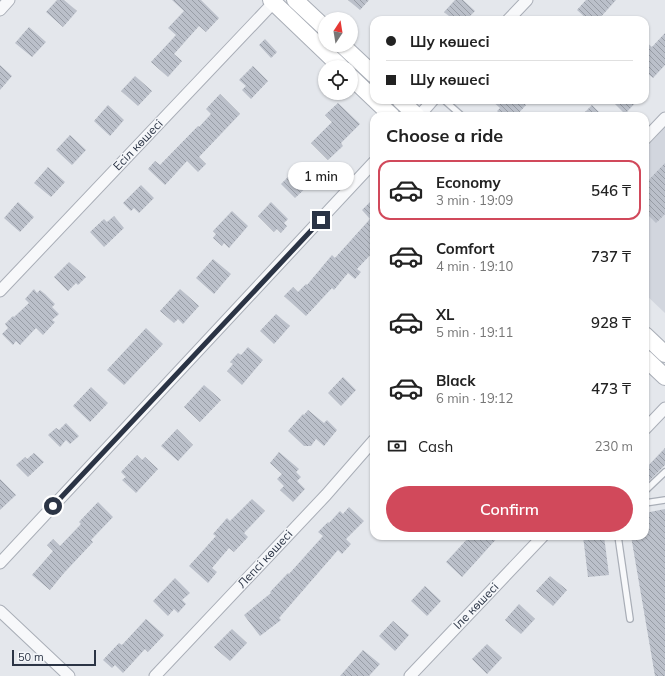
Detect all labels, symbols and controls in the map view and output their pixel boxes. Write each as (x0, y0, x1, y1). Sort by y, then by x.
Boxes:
north arrow (318, 12, 358, 52)
map controls (318, 12, 358, 100)
text: Шу көшесі (410, 32, 490, 51)
button: locate (318, 60, 358, 100)
text: Шу көшесі (410, 70, 490, 89)
street label: Есіл көшесі (110, 116, 166, 173)
text: Choose a ride (386, 124, 503, 147)
callout: 1 min (288, 162, 354, 190)
text: 1 min (304, 168, 338, 184)
icon: car (388, 172, 424, 208)
text: Economy (436, 173, 501, 192)
text: 546 ₸ (591, 181, 631, 200)
text: 3 min · 19:09 (436, 192, 513, 208)
route end (312, 211, 330, 229)
icon: car (388, 238, 424, 274)
text: Comfort (436, 239, 494, 258)
text: 737 ₸ (591, 247, 631, 266)
text: 4 min · 19:10 (436, 258, 513, 274)
icon: car (388, 304, 424, 340)
text: XL (436, 305, 454, 324)
text: 928 ₸ (591, 313, 631, 332)
text: 5 min · 19:11 (436, 324, 513, 340)
icon: car (388, 370, 424, 406)
text: Black (436, 371, 475, 390)
text: 473 ₸ (591, 379, 631, 398)
text: 6 min · 19:12 (436, 390, 513, 406)
icon: cash (386, 435, 408, 457)
text: Cash (418, 437, 453, 456)
text: 230 m (595, 438, 633, 454)
button: Confirm (386, 486, 633, 532)
route start (44, 497, 62, 515)
street label: Лепсі көшесі (234, 526, 295, 591)
street label: Іле көшесі (450, 579, 501, 632)
scale bar (12, 648, 96, 667)
text: 50 m (18, 650, 44, 664)

